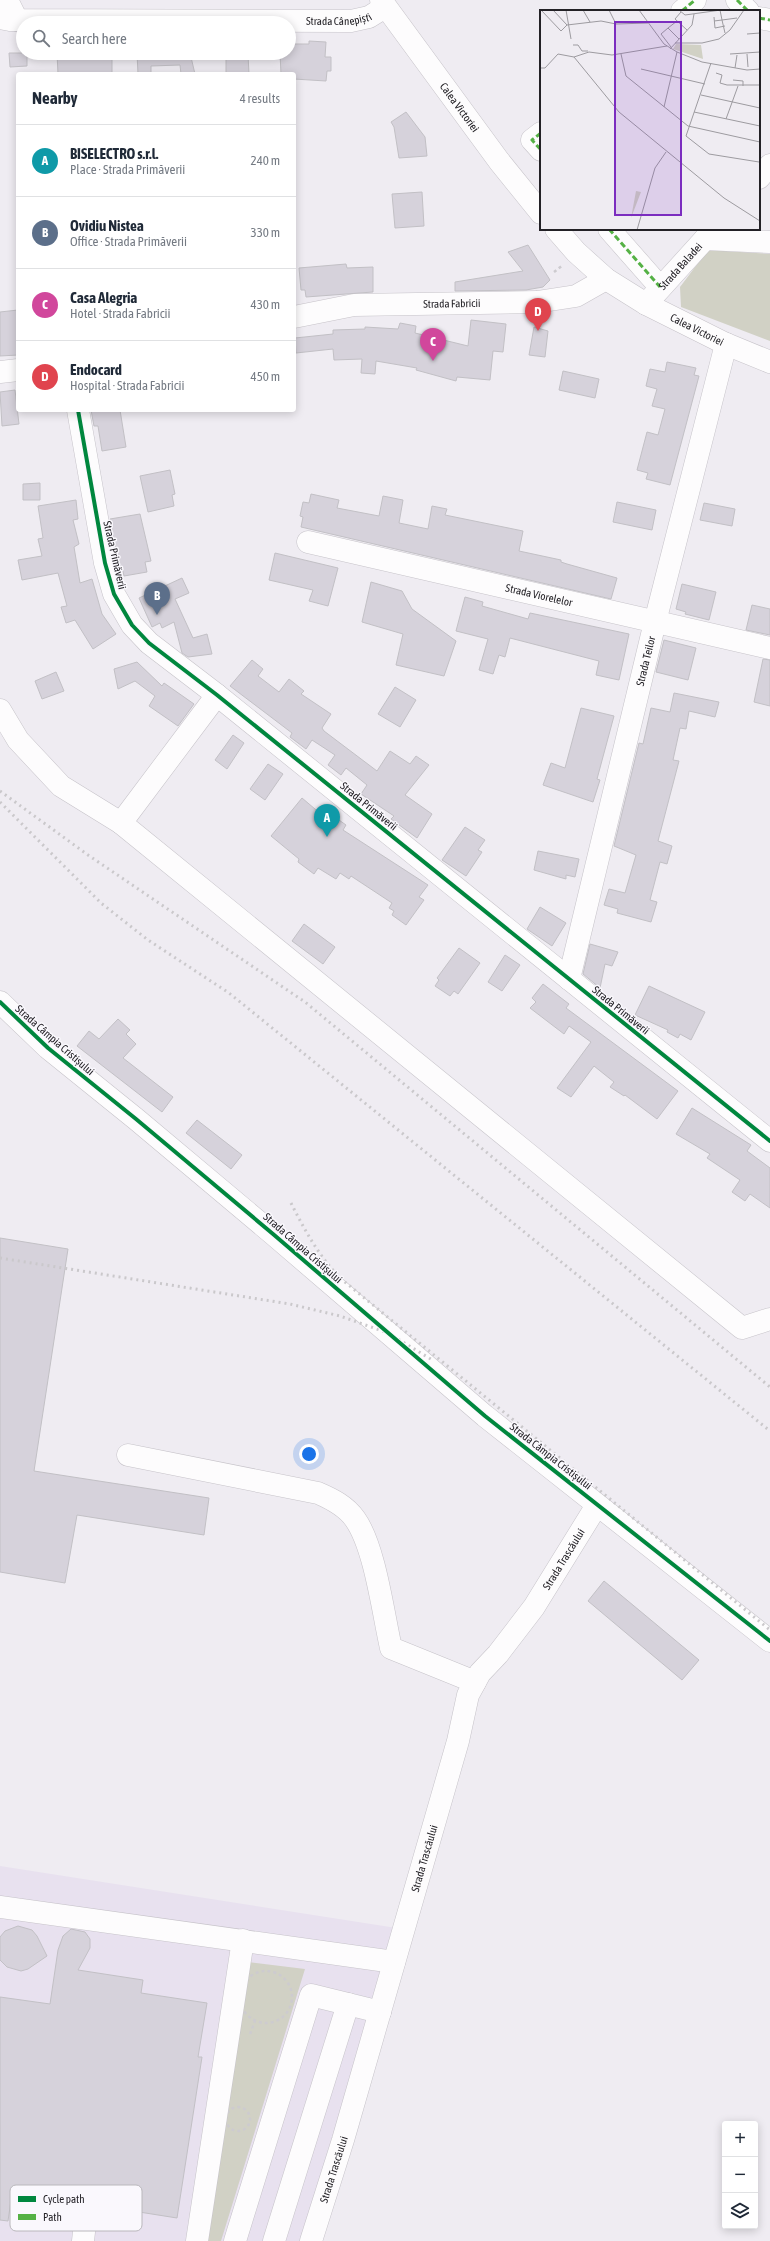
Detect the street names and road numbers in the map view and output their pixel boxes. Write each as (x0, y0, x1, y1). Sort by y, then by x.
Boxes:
street label: Strada Cânepiști (306, 11, 374, 27)
street label: Calea Victoriei (438, 80, 482, 134)
street label: Strada Baladei (656, 240, 705, 292)
street label: Strada Fabricii (423, 297, 481, 310)
street label: Calea Victoriei (668, 311, 726, 348)
street label: Strada Primăverii (101, 520, 129, 590)
street label: Strada Viorelelor (504, 582, 574, 609)
street label: Strada Teilor (634, 634, 658, 687)
street label: Strada Primăverii (338, 779, 400, 833)
street label: Strada Primăverii (590, 983, 652, 1037)
street label: Strada Câmpia Cristișului (13, 1003, 97, 1077)
street label: Strada Câmpia Cristișului (261, 1211, 345, 1285)
street label: Strada Câmpia Cristișului (508, 1420, 594, 1492)
street label: Strada Trascăului (540, 1526, 587, 1592)
street label: Strada Trascăului (409, 1823, 440, 1893)
street label: Strada Trascăului (317, 2135, 350, 2204)

